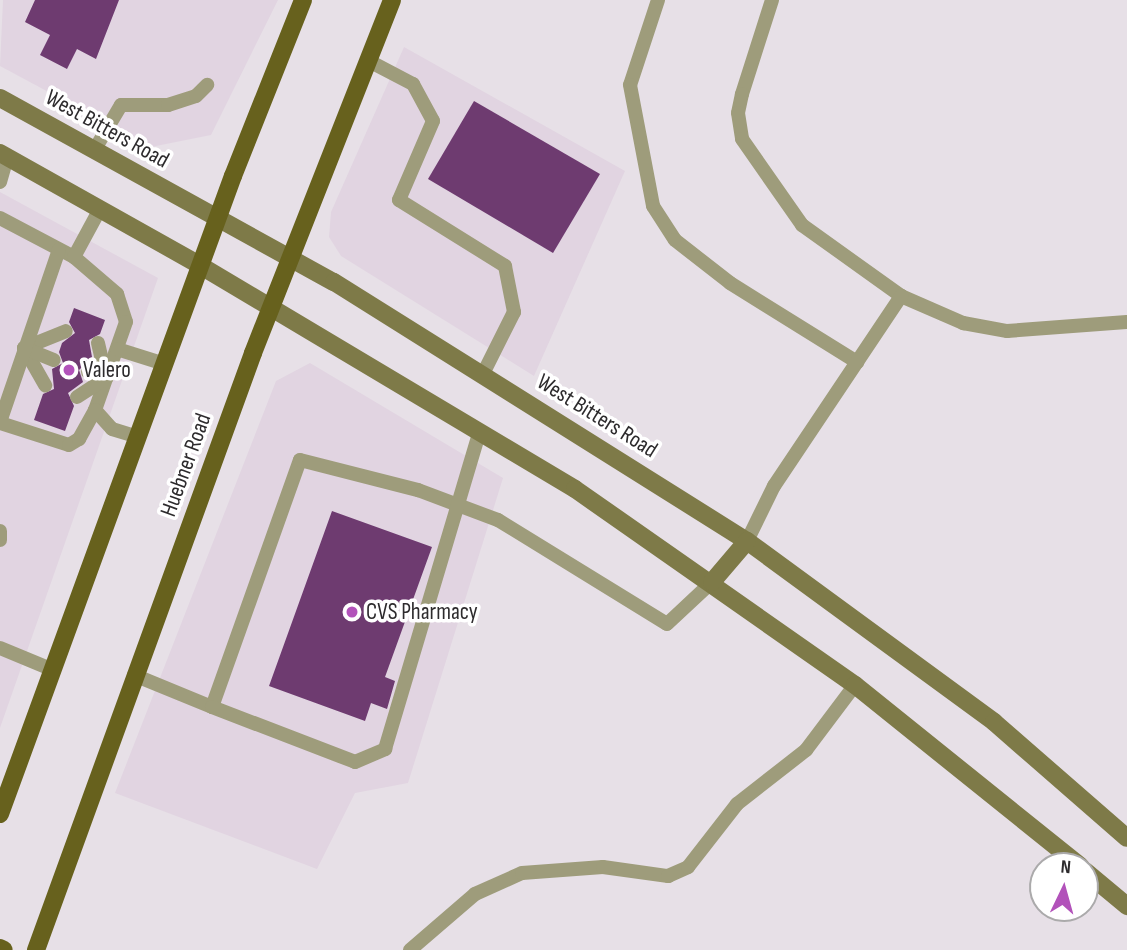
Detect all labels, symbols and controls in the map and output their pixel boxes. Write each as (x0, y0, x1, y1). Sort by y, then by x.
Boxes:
street label: West Bitters Road (40, 84, 174, 174)
place label: Valero (83, 356, 131, 384)
marker: Valero (61, 362, 77, 378)
street label: West Bitters Road (532, 368, 662, 464)
street label: Huebner Road (155, 410, 217, 520)
place label: CVS Pharmacy (366, 598, 478, 626)
marker: CVS Pharmacy (344, 604, 360, 620)
north arrow (1029, 852, 1099, 922)
text: N (1060, 856, 1072, 879)

